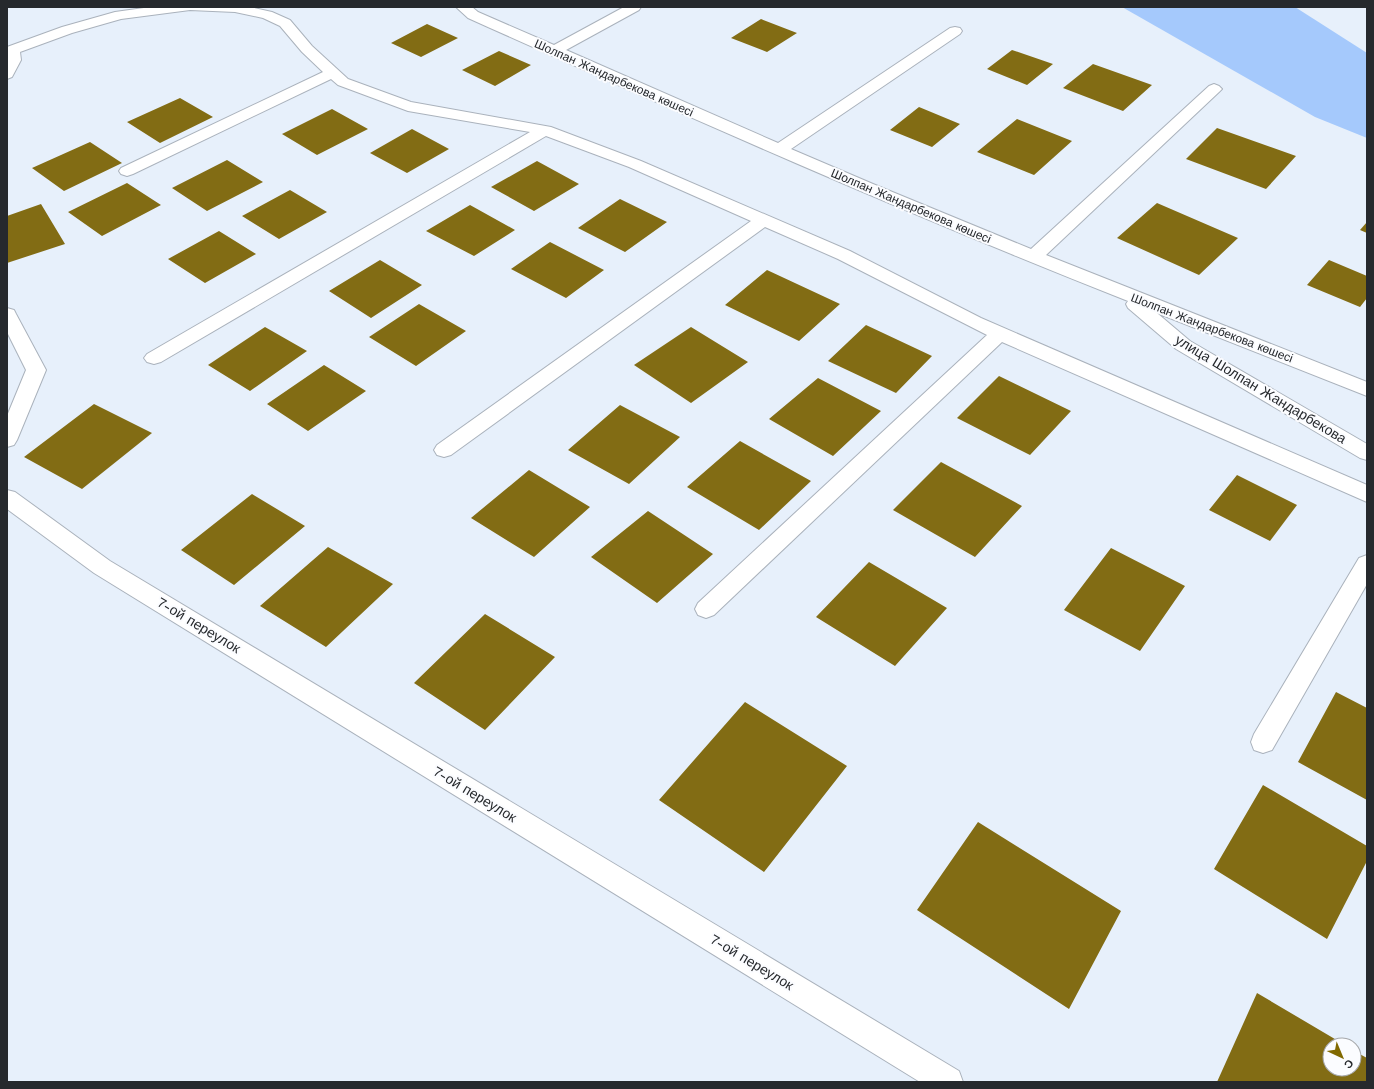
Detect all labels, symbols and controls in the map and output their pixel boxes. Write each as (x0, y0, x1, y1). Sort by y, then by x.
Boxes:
street label: Шолпан Жандарбекова көшесі (532, 37, 696, 119)
street label: Шолпан Жандарбекова көшесі (829, 166, 993, 246)
street label: Шолпан Жандарбекова көшесі (1129, 291, 1295, 365)
street label: улица Шолпан Жандарбекова (1173, 331, 1350, 447)
street label: 7-ой переулок (154, 594, 244, 657)
street label: 7-ой переулок (430, 763, 520, 826)
street label: 7-ой переулок (707, 931, 797, 994)
north arrow (1322, 1037, 1362, 1077)
text: С (1341, 1056, 1356, 1071)

